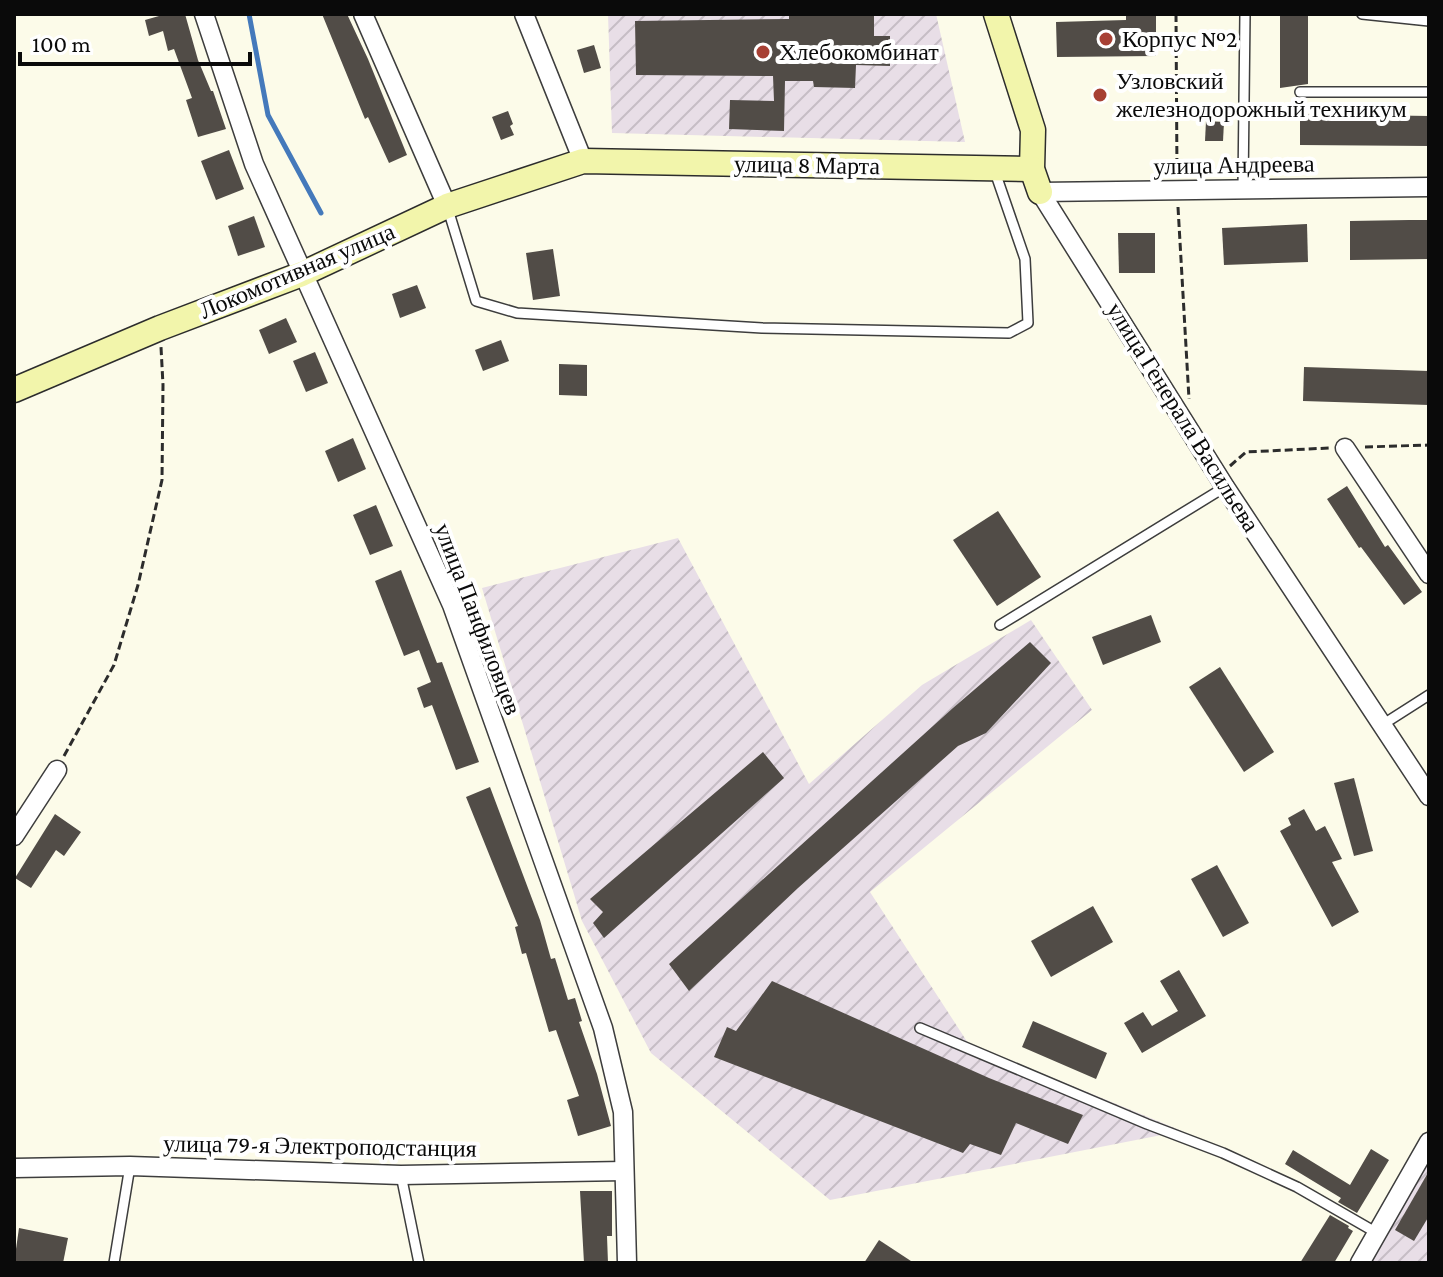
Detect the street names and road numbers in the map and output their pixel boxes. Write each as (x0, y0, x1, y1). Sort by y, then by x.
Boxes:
street label: улица 8 Марта (734, 150, 881, 179)
street label: улица Андреева (1153, 150, 1315, 179)
street label: Локомотивная улица (195, 217, 399, 324)
street label: улица Генерала Васильева (1102, 297, 1265, 537)
street label: улица Панфиловцев (429, 519, 527, 718)
street label: улица 79-я Электроподстанция (163, 1129, 477, 1162)

